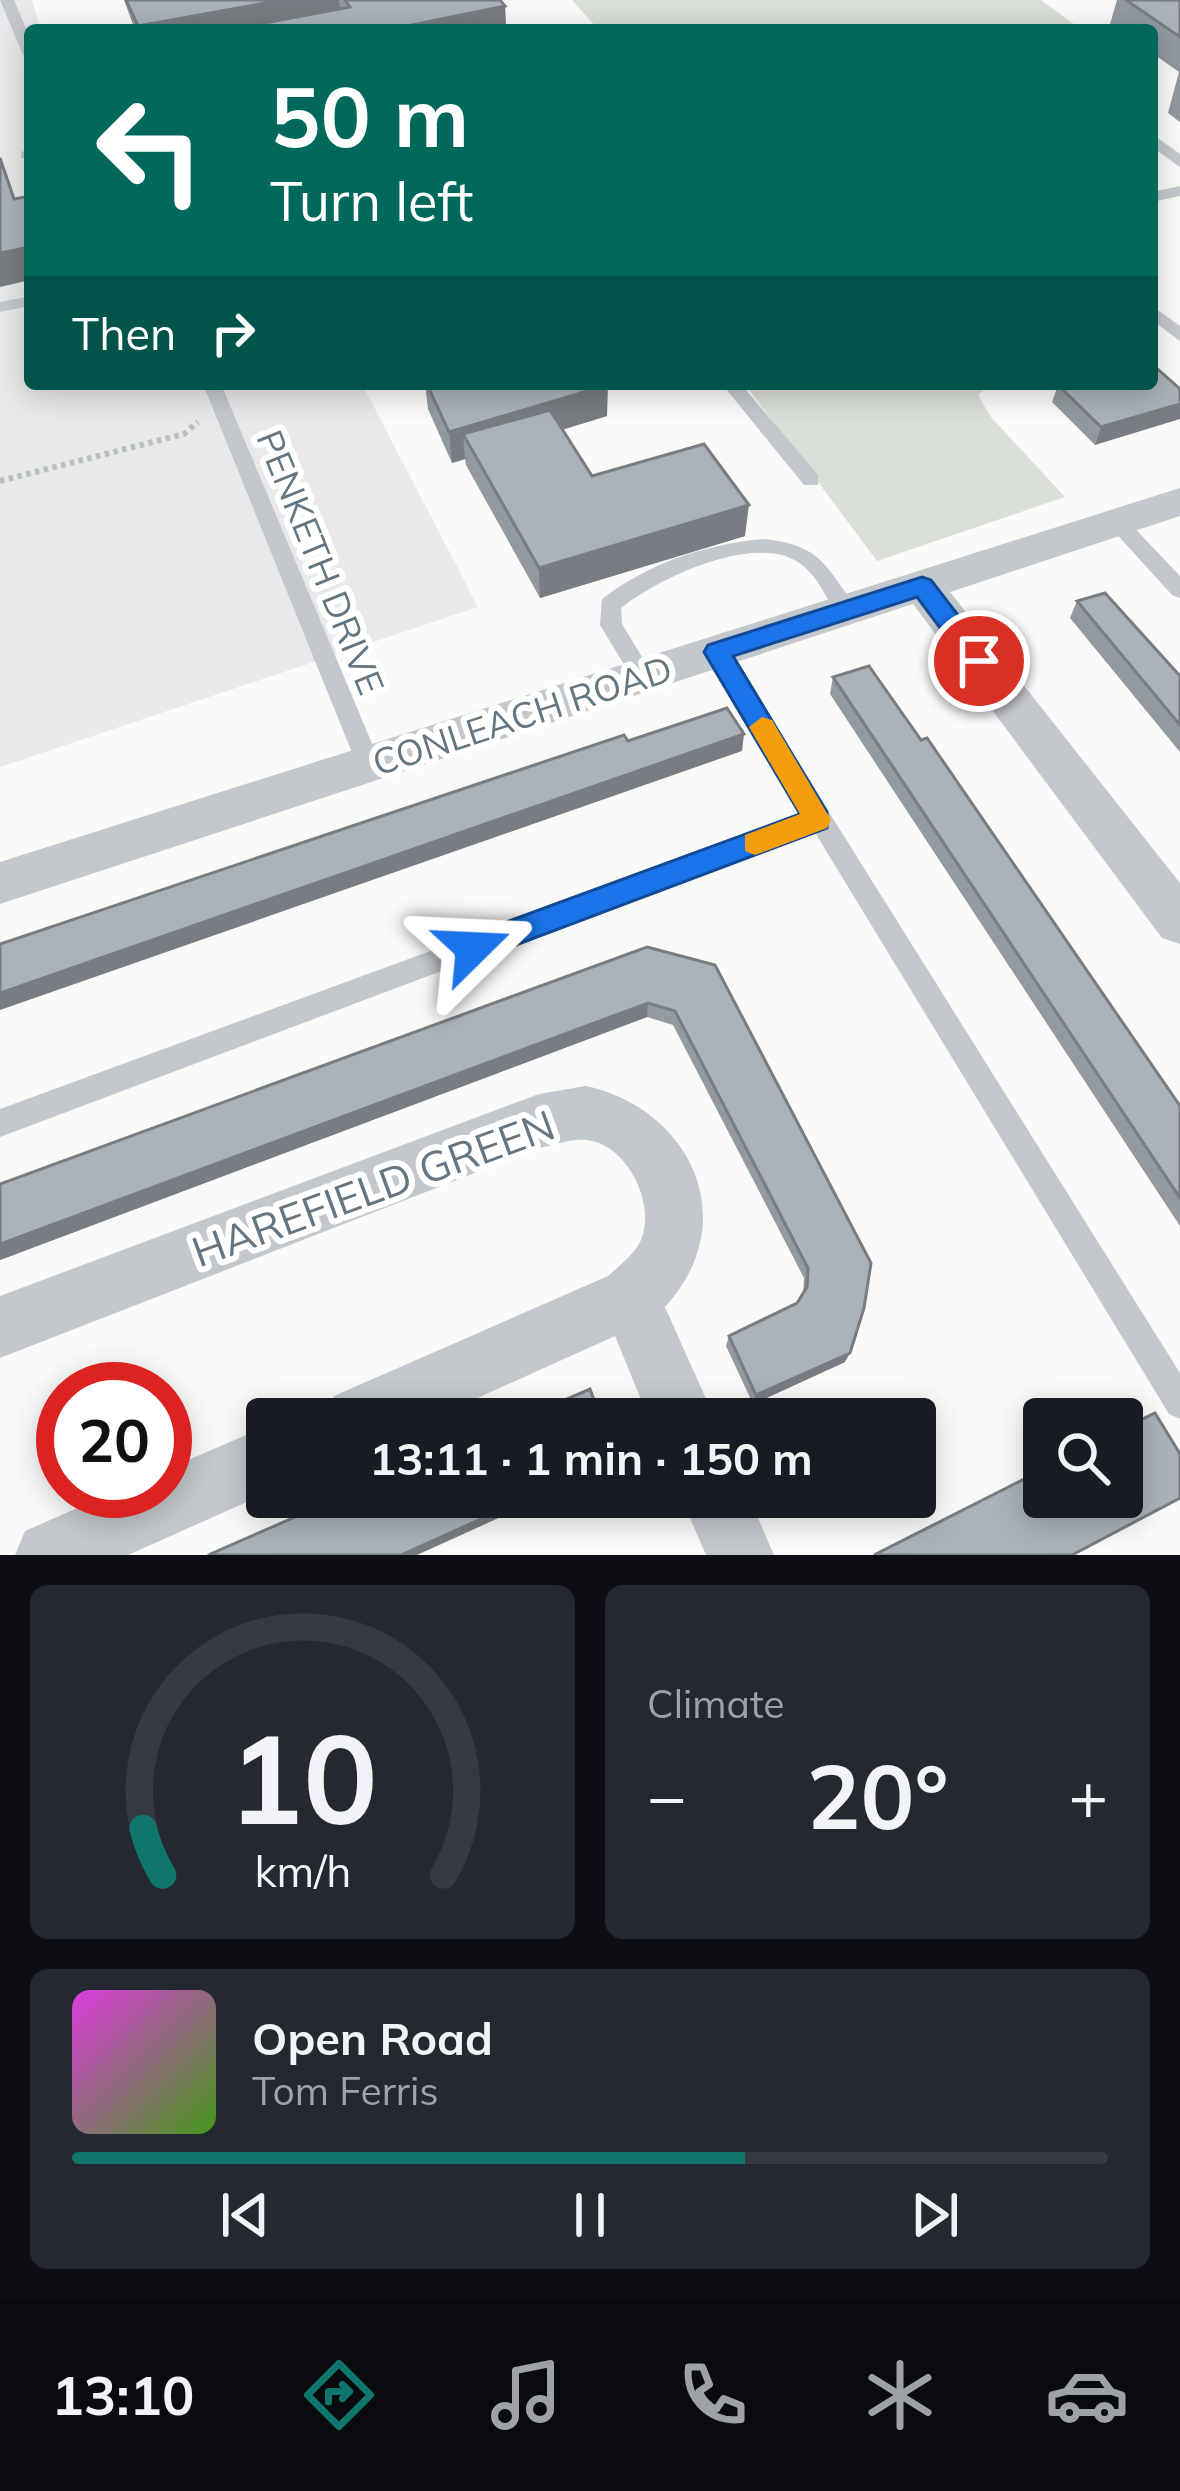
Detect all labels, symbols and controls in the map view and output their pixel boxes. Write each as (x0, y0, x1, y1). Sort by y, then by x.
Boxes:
text: 50 m (270, 63, 469, 168)
icon: left (72, 72, 228, 228)
text: Turn left (270, 167, 473, 235)
icon: right (200, 300, 266, 366)
text: Then (72, 305, 176, 361)
street label: PENKETH DRIVE (247, 423, 395, 701)
pin (928, 610, 1030, 712)
icon: arrive (946, 628, 1012, 694)
street label: CONLEACH ROAD (367, 645, 677, 785)
position arrow (410, 885, 536, 1011)
street label: HAREFIELD GREEN (185, 1098, 561, 1278)
speed limit sign: 20 (36, 1362, 192, 1518)
map controls (1023, 1398, 1143, 1518)
button: search (1023, 1398, 1143, 1518)
text: 13:11 · 1 min · 150 m (369, 1430, 813, 1486)
text: Climate (647, 1679, 785, 1728)
text: 10 (228, 1699, 377, 1855)
text: 20° (806, 1739, 949, 1852)
text: − (647, 1754, 687, 1837)
text: + (1068, 1754, 1108, 1837)
text: km/h (254, 1844, 351, 1898)
text: Open Road (252, 2010, 493, 2066)
text: Tom Ferris (252, 2066, 439, 2115)
icon: previous (212, 2182, 278, 2248)
icon: pause (557, 2182, 623, 2248)
icon: next (902, 2182, 968, 2248)
icon: directions (297, 2353, 381, 2437)
icon: music (484, 2353, 568, 2437)
icon: phone (671, 2353, 755, 2437)
icon: climate (858, 2353, 942, 2437)
icon: car (1045, 2353, 1129, 2437)
text: 13:10 (51, 2361, 194, 2429)

